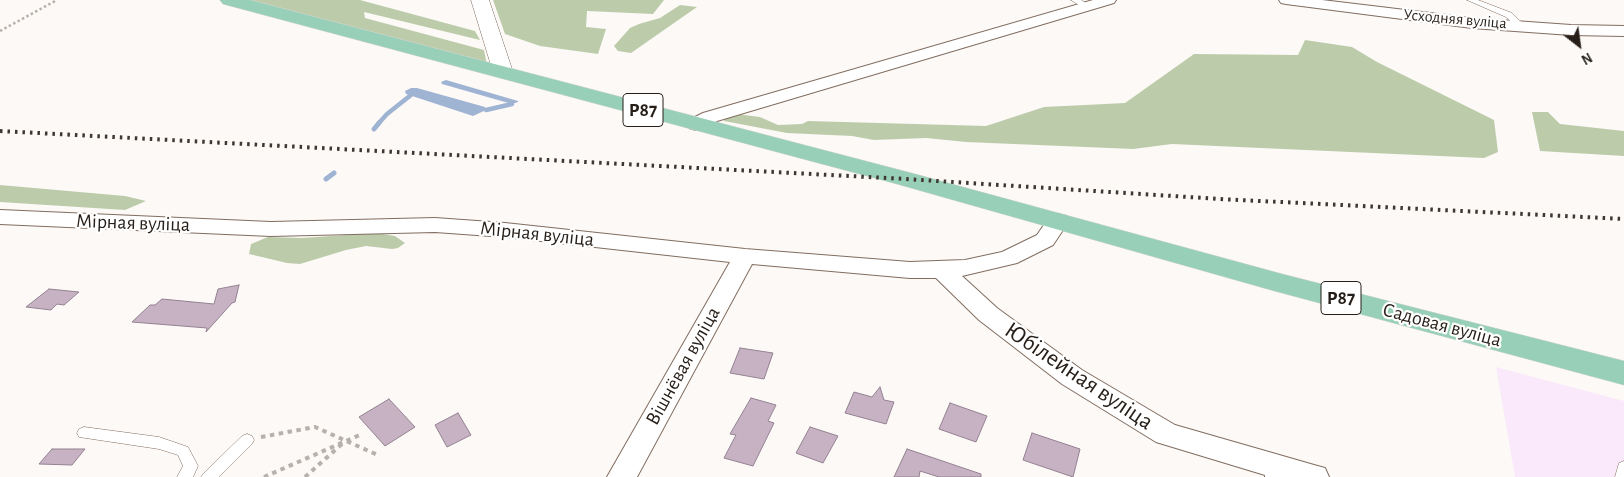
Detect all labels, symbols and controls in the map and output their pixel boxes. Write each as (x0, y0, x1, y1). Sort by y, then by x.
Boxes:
street label: Усходняя вуліца (1402, 5, 1508, 33)
north arrow (1554, 20, 1604, 70)
text: N (1579, 49, 1594, 66)
road number: Р87 (623, 94, 663, 126)
street label: Мірная вуліца (75, 209, 191, 237)
street label: Мірная вуліца (479, 216, 595, 252)
road number: Р87 (1321, 282, 1361, 314)
street label: Садовая вуліца (1380, 298, 1504, 352)
street label: Вішнёвая вуліца (641, 303, 725, 429)
street label: Юбілейная вуліца (999, 316, 1159, 436)

